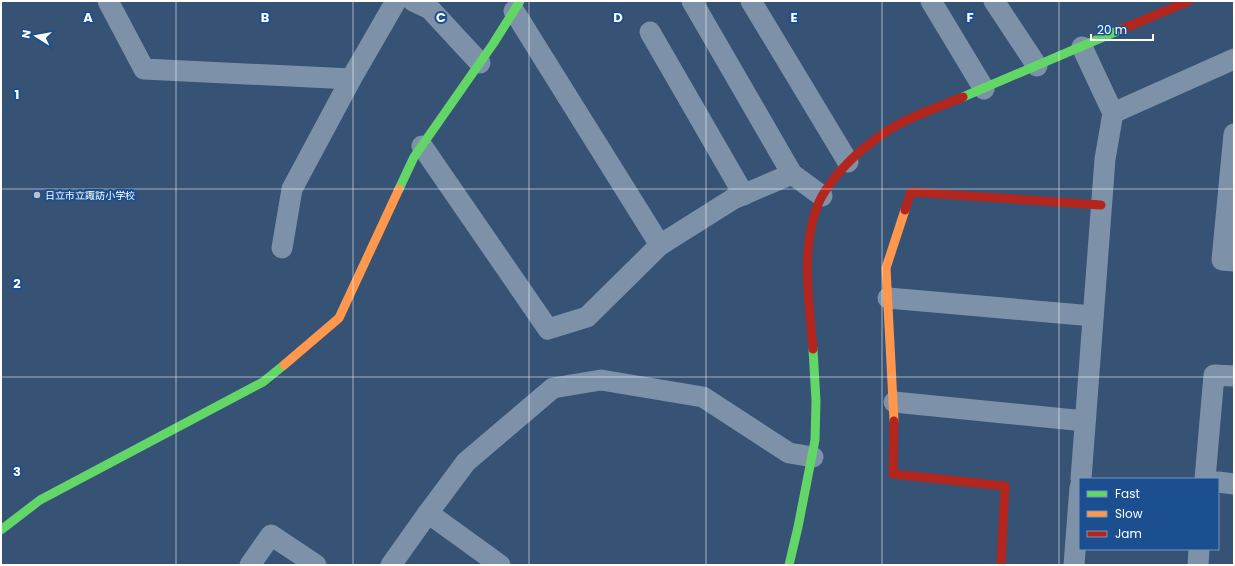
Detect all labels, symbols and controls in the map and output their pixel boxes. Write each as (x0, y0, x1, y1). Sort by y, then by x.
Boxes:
text: A (83, 8, 93, 27)
text: B (261, 8, 270, 27)
text: C (436, 8, 446, 27)
text: D (613, 8, 623, 27)
text: E (790, 8, 798, 27)
text: F (966, 8, 974, 27)
north arrow (16, 16, 56, 56)
scale bar (1091, 16, 1153, 42)
text: 20 m (1097, 21, 1127, 38)
text: N (18, 29, 35, 40)
text: 1 (15, 85, 19, 104)
place label: 日立市立諏訪小学校 (45, 188, 135, 203)
marker: 日立市立諏訪小学校 (32, 190, 42, 200)
text: 2 (13, 274, 21, 293)
text: 3 (13, 462, 21, 481)
legend (1079, 478, 1219, 550)
text: Fast (1115, 485, 1140, 502)
text: Slow (1115, 505, 1143, 522)
text: Jam (1115, 525, 1142, 542)

